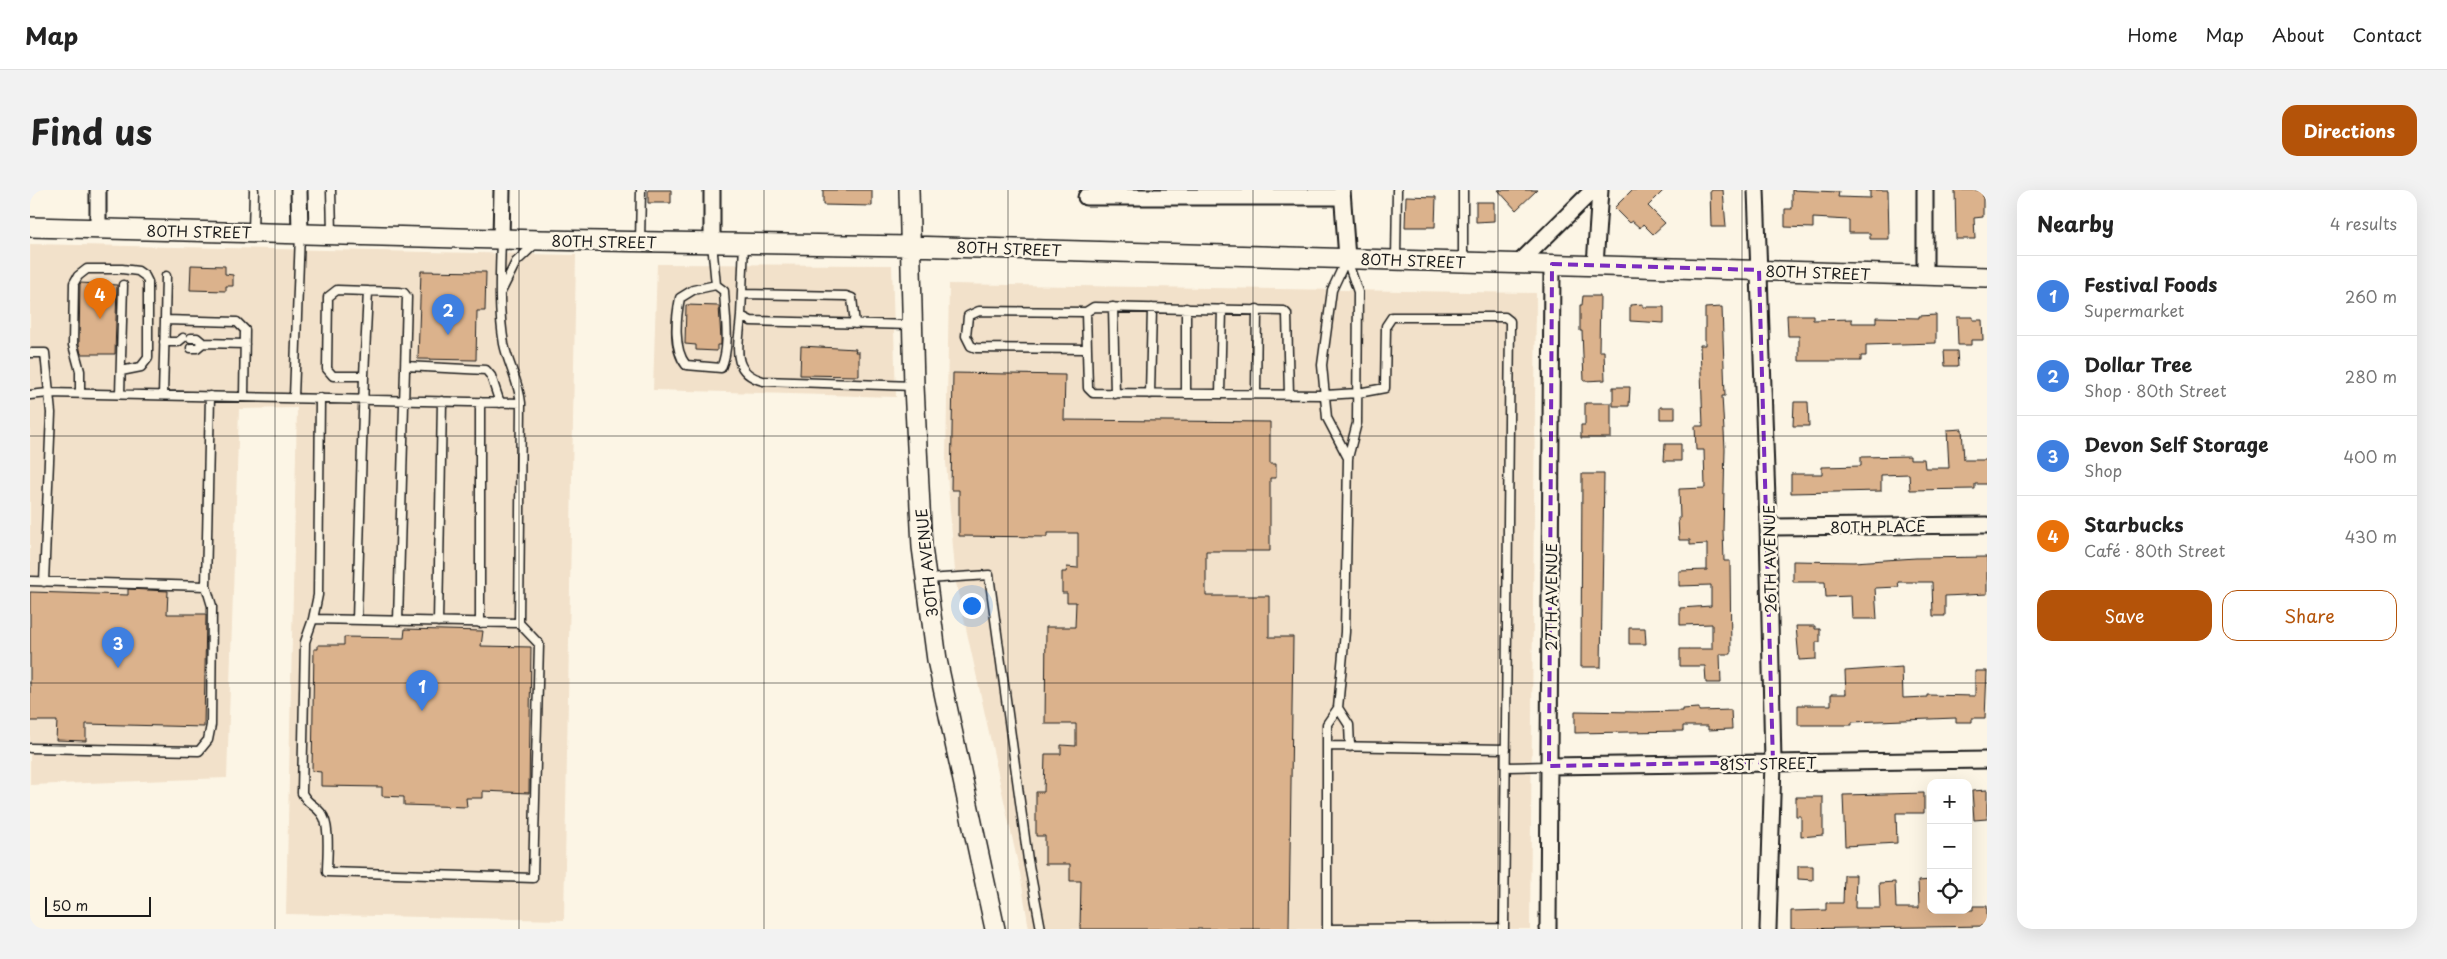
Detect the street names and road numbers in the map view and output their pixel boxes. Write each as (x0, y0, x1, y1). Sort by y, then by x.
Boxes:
street label: 80TH STREET (146, 219, 253, 243)
street label: 80TH STREET (551, 229, 658, 253)
street label: 80TH STREET (956, 235, 1063, 261)
street label: 80TH STREET (1360, 247, 1467, 273)
street label: 80TH STREET (1765, 259, 1872, 285)
street label: 26TH AVENUE (1757, 505, 1781, 613)
street label: 30TH AVENUE (909, 507, 943, 619)
street label: 80TH PLACE (1830, 514, 1926, 538)
street label: 27TH AVENUE (1539, 543, 1562, 651)
street label: 81ST STREET (1719, 751, 1818, 775)

